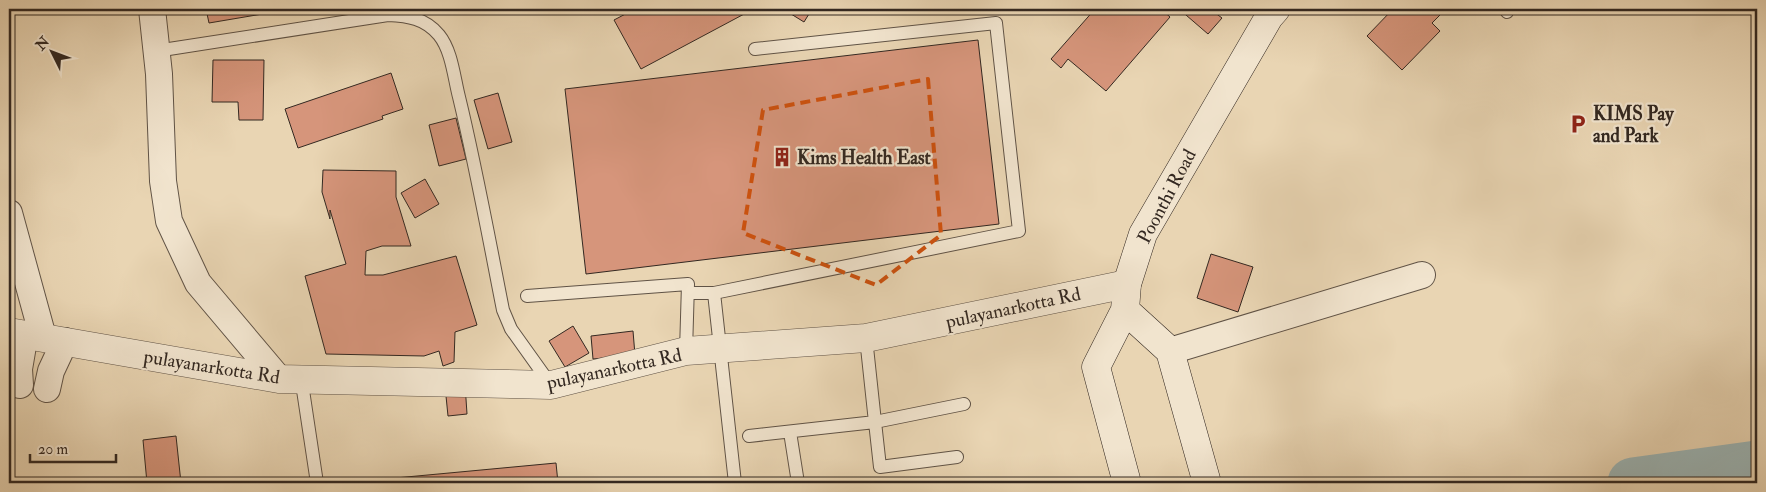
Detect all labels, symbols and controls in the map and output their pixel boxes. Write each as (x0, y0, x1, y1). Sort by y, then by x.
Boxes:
north arrow (28, 28, 78, 78)
text: N (32, 33, 54, 55)
place label: KIMS Pay and Park (1593, 102, 1674, 148)
parking icon: KIMS Pay and Park (1567, 113, 1589, 135)
street label: Poonthi Road (1132, 145, 1202, 248)
building icon: Kims Health East (771, 146, 793, 168)
place label: Kims Health East (797, 146, 932, 170)
street label: pulayanarkotta Rd (943, 282, 1084, 335)
street label: pulayanarkotta Rd (544, 343, 685, 396)
street label: pulayanarkotta Rd (141, 344, 282, 391)
scale bar (30, 432, 116, 464)
text: 20 m (38, 440, 68, 459)

